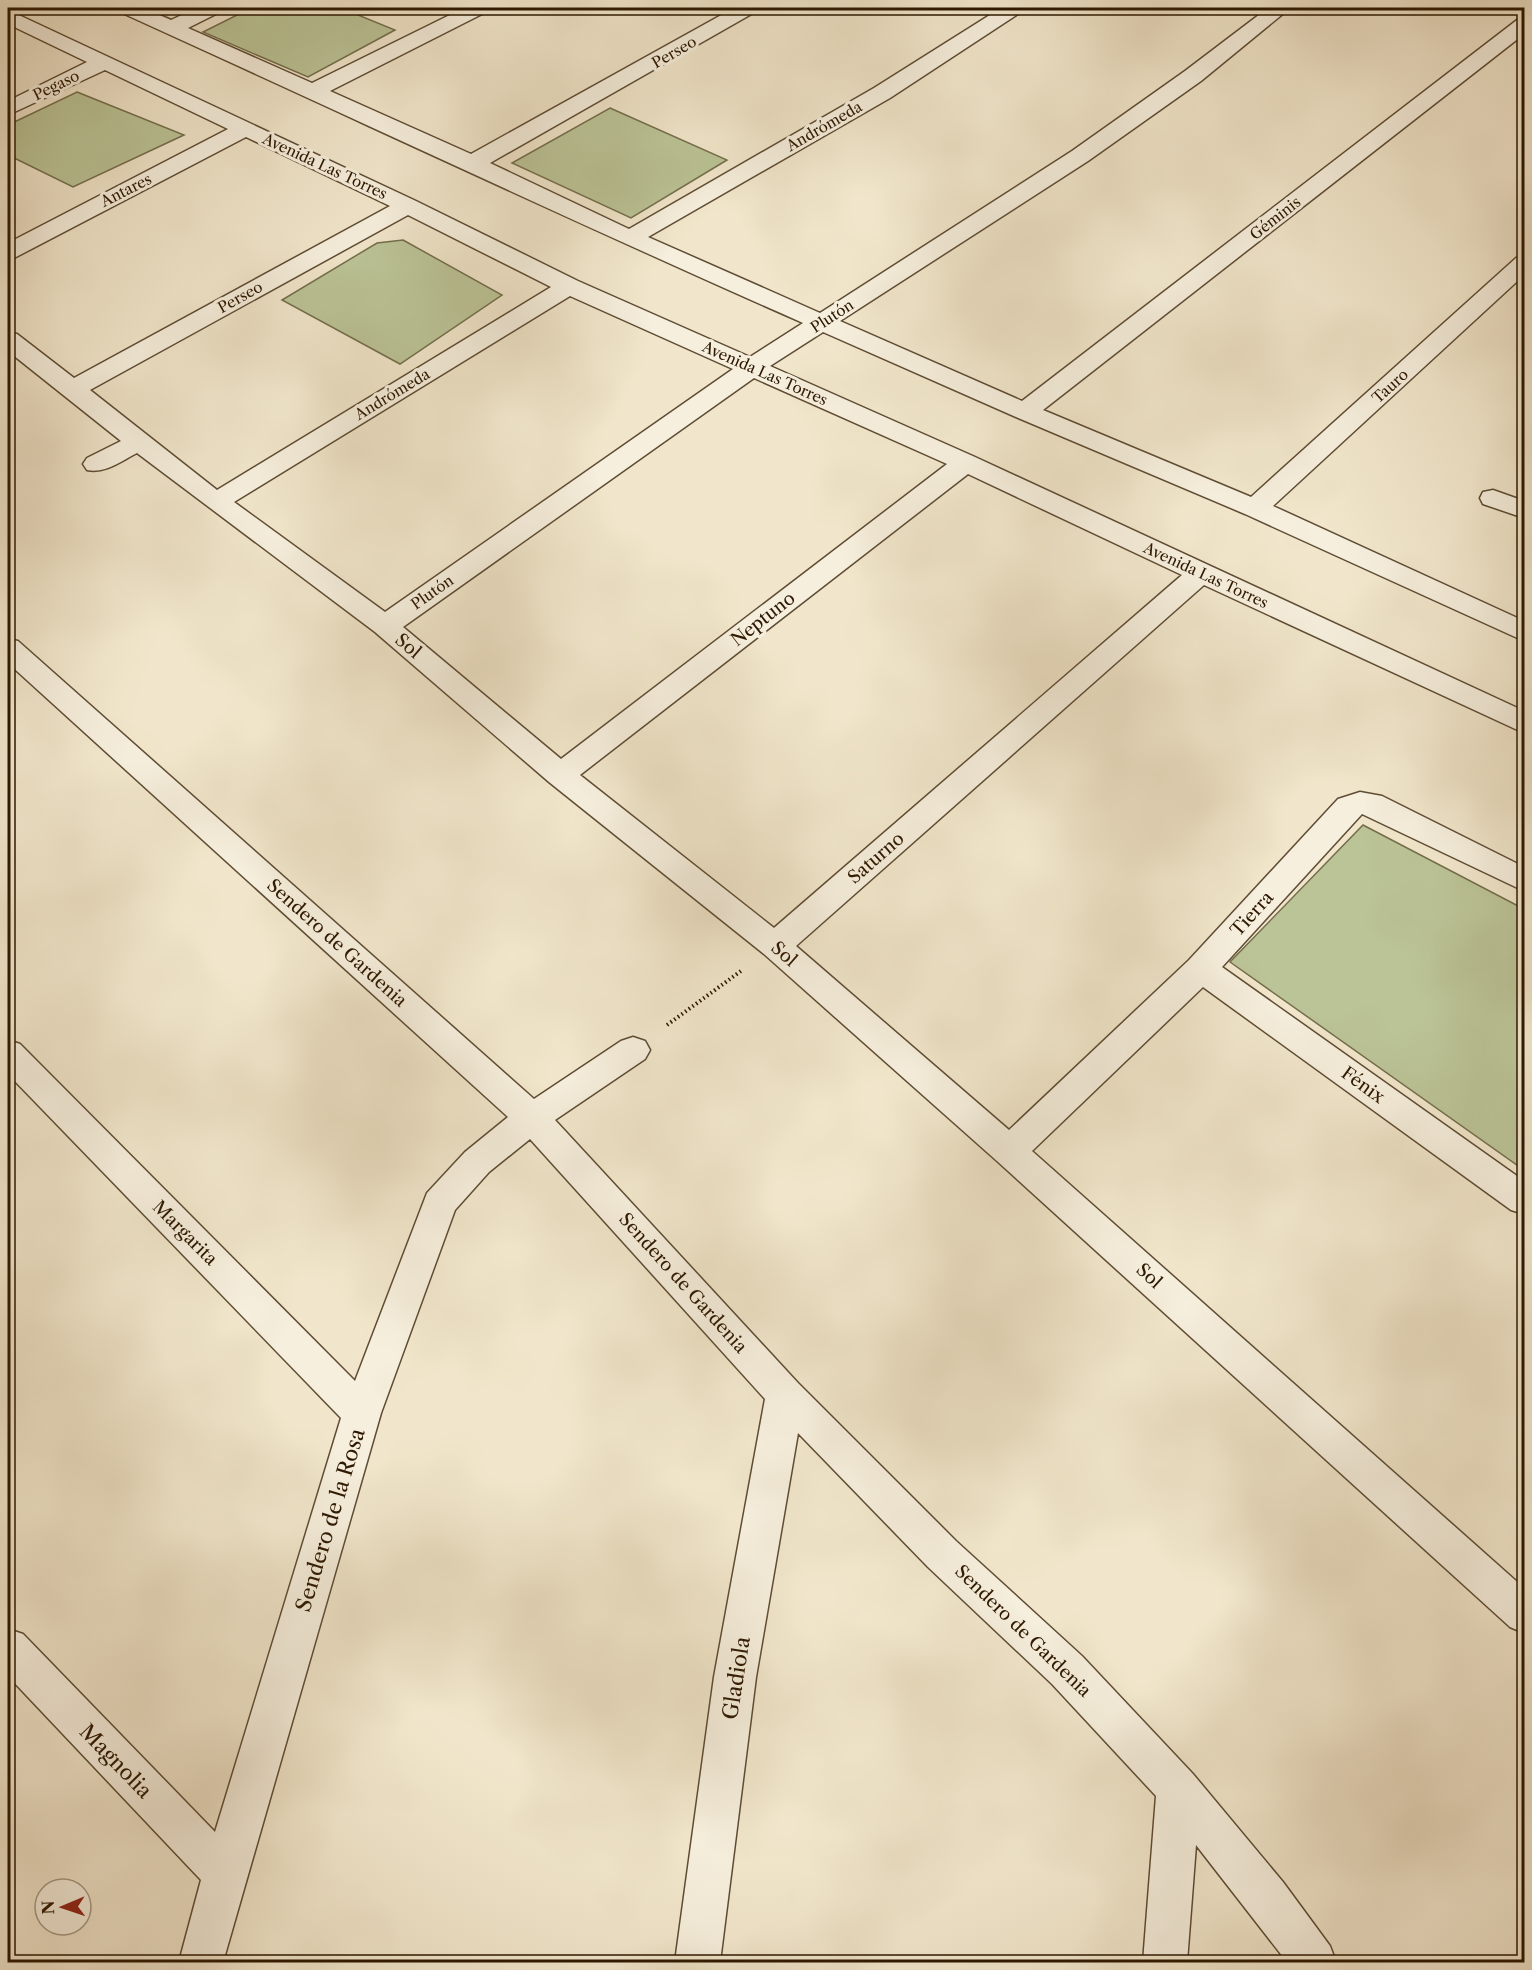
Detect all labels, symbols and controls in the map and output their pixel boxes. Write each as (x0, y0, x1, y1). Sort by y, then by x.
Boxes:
street label: Perseo (648, 32, 700, 72)
street label: Pegaso (30, 66, 82, 104)
street label: Andrómeda (782, 97, 865, 156)
street label: Avenida Las Torres (259, 128, 390, 203)
street label: Antares (96, 169, 155, 211)
street label: Géminis (1246, 192, 1304, 244)
street label: Perseo (214, 277, 266, 317)
street label: Plutón (807, 295, 858, 337)
street label: Avenida Las Torres (698, 336, 831, 409)
street label: Andrómeda (350, 364, 433, 424)
street label: Tauro (1368, 365, 1412, 407)
street label: Avenida Las Torres (1140, 537, 1271, 612)
street label: Plutón (407, 570, 457, 613)
street label: Neptuno (727, 587, 799, 651)
street label: Sol (391, 629, 425, 663)
street label: Saturno (843, 828, 909, 888)
street label: Sendero de Gardenia (262, 874, 412, 1012)
street label: Tierra (1226, 886, 1278, 941)
street label: Sol (767, 937, 801, 971)
street label: Fénix (1337, 1062, 1389, 1108)
street label: Margarita (148, 1196, 222, 1270)
street label: Sendero de Gardenia (614, 1208, 752, 1358)
street label: Sol (1132, 1259, 1166, 1293)
street label: Sendero de la Rosa (290, 1425, 370, 1615)
street label: Sendero de Gardenia (950, 1560, 1096, 1702)
street label: Gladiola (717, 1634, 755, 1721)
street label: Magnolia (75, 1719, 158, 1804)
north arrow (33, 1877, 93, 1937)
text: N (38, 1900, 58, 1915)

